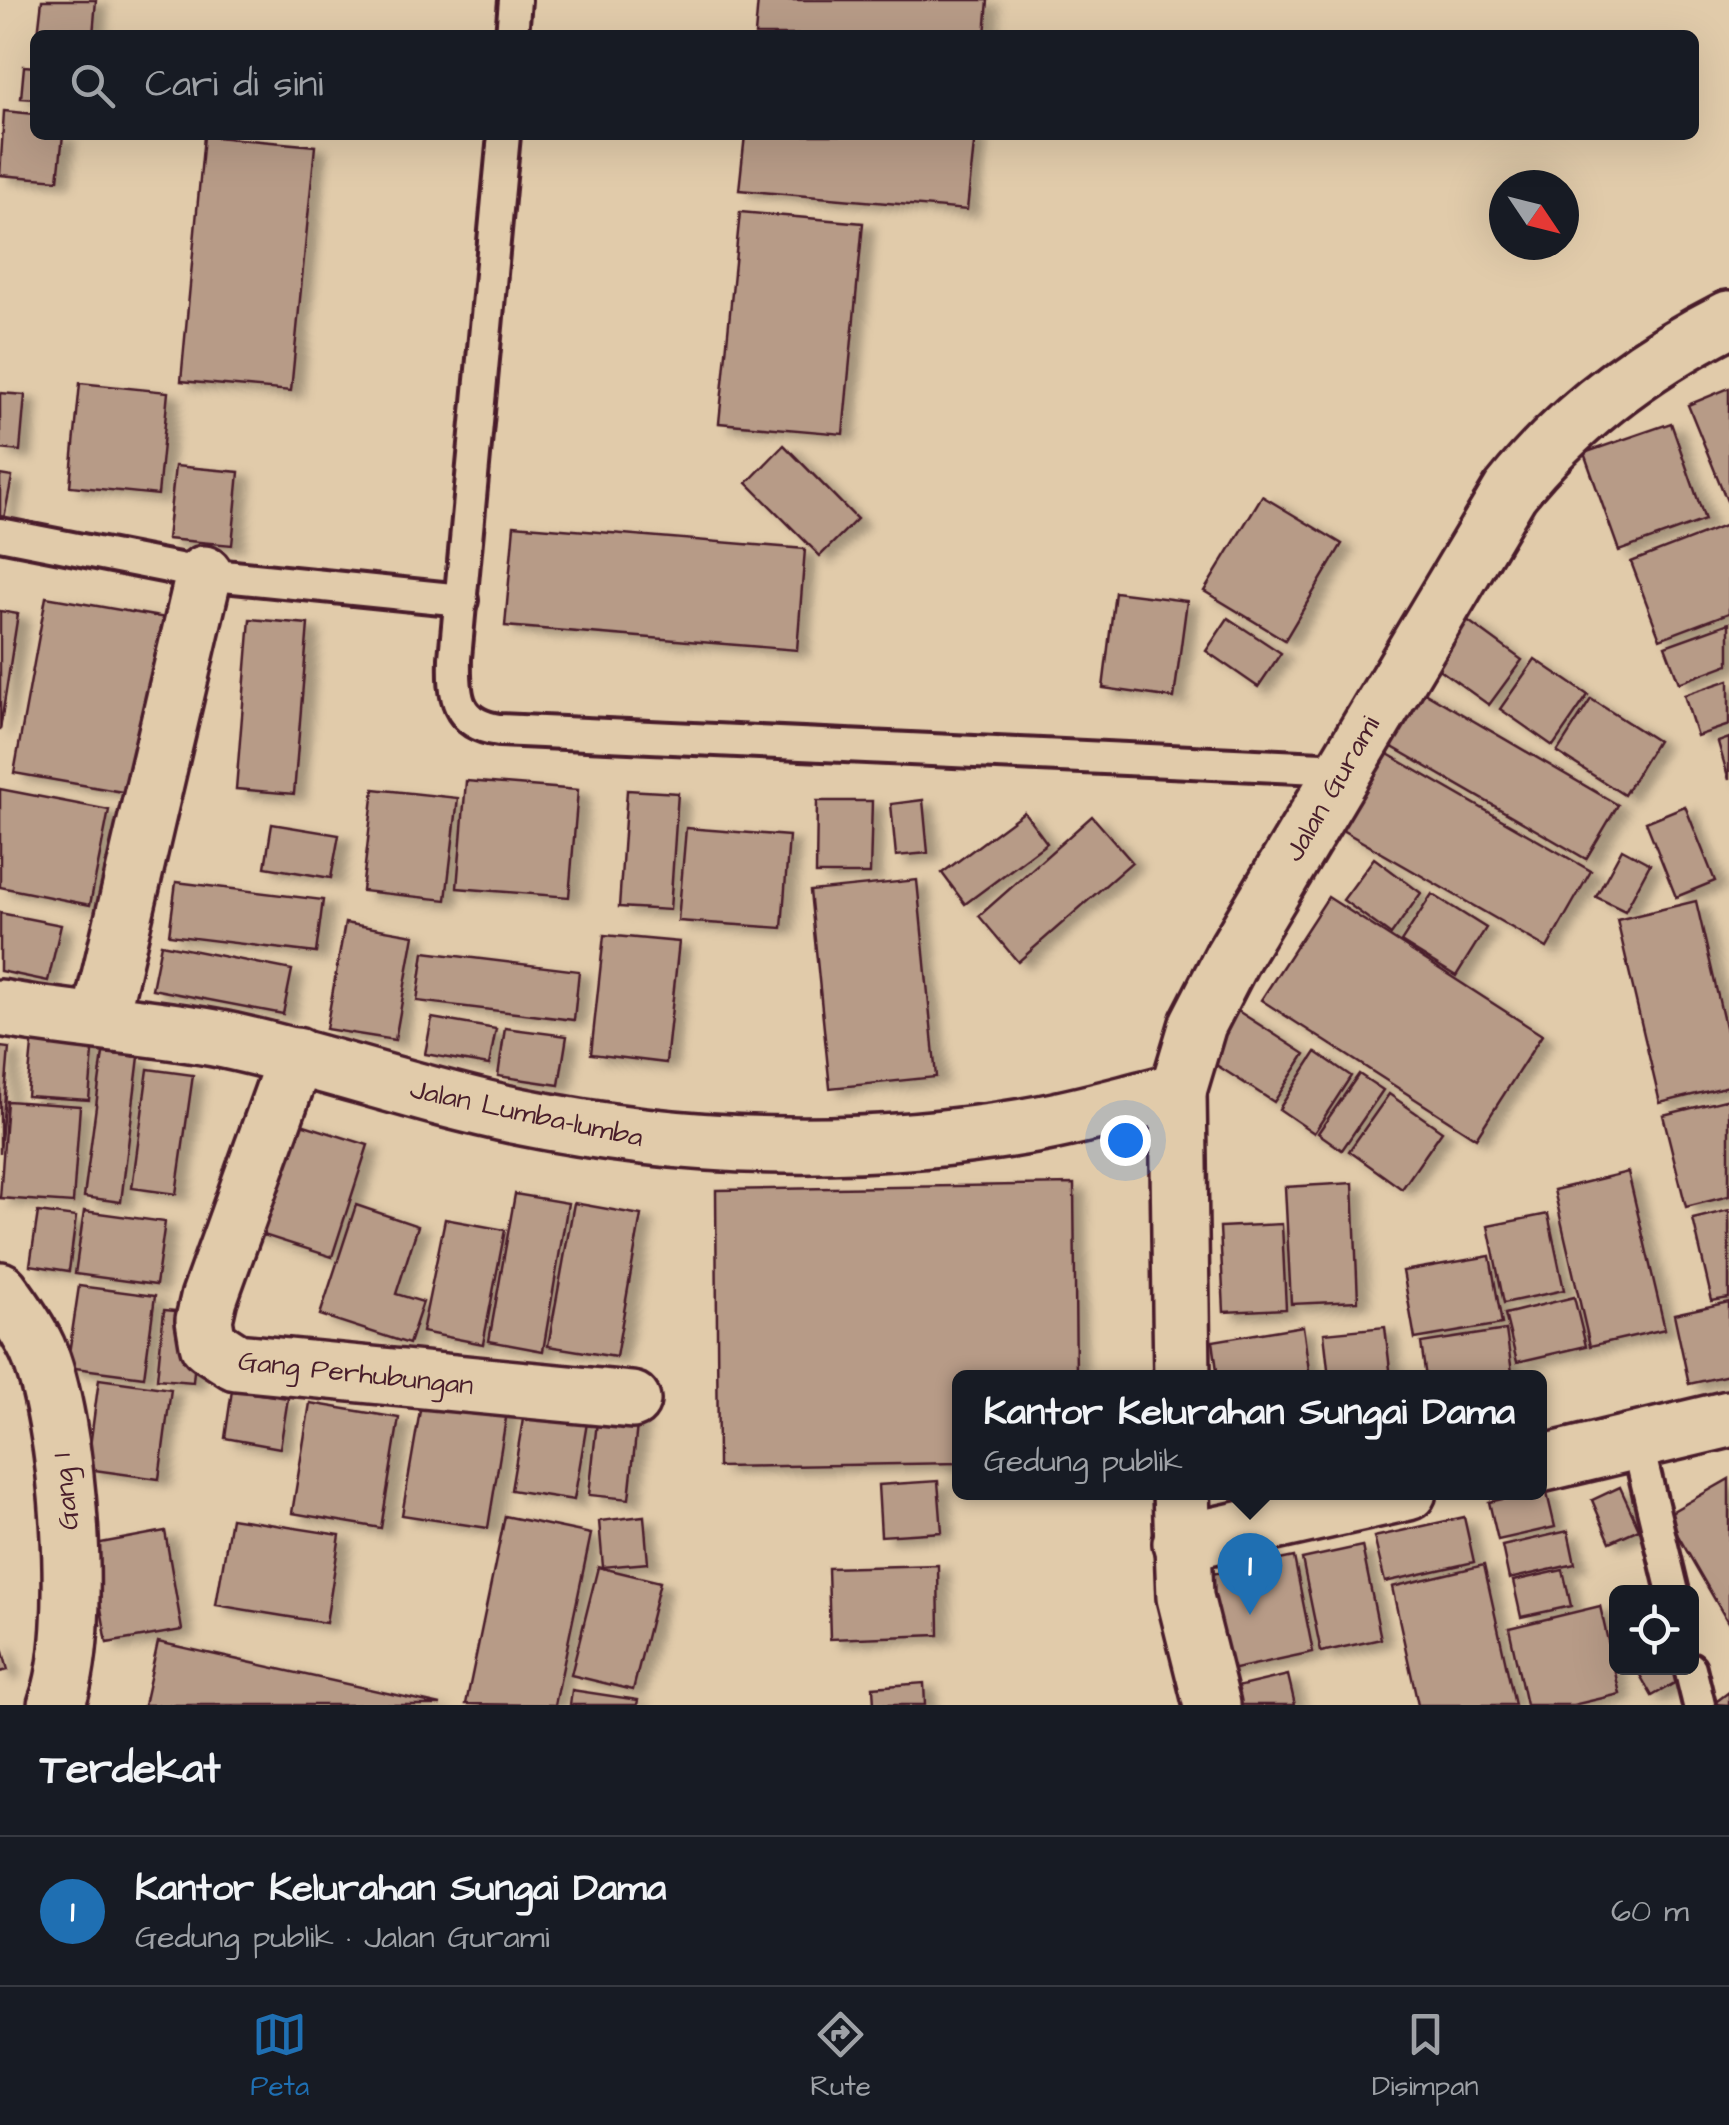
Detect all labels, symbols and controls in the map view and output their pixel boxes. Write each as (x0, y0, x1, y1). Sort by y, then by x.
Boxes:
search box (30, 30, 1699, 140)
icon: search (65, 58, 120, 113)
text: Cari di sini (145, 59, 323, 111)
north arrow (1489, 170, 1579, 260)
street label: Jalan Gurami (1275, 709, 1390, 869)
street label: Jalan Lumba-lumba (407, 1070, 647, 1157)
your location (1100, 1115, 1151, 1166)
street label: Gang Perhubungan (236, 1342, 475, 1406)
popup (952, 1370, 1547, 1500)
text: Kantor Kelurahan Sungai Dama (984, 1387, 1515, 1439)
text: Gedung publik (984, 1439, 1183, 1484)
street label: Gang 1 (42, 1451, 90, 1532)
pin: 1 (1218, 1532, 1282, 1615)
map controls (1609, 1585, 1699, 1675)
button: locate (1609, 1585, 1699, 1675)
text: Terdekat (40, 1741, 220, 1799)
text: Kantor Kelurahan Sungai Dama (135, 1863, 666, 1915)
text: 1 (70, 1889, 75, 1934)
text: 60 m (1611, 1889, 1689, 1934)
text: Gedung publik · Jalan Gurami (135, 1915, 550, 1960)
tab: Peta (251, 2007, 309, 2106)
tab: Rute (810, 2007, 871, 2106)
tab: Disimpan (1372, 2007, 1478, 2106)

